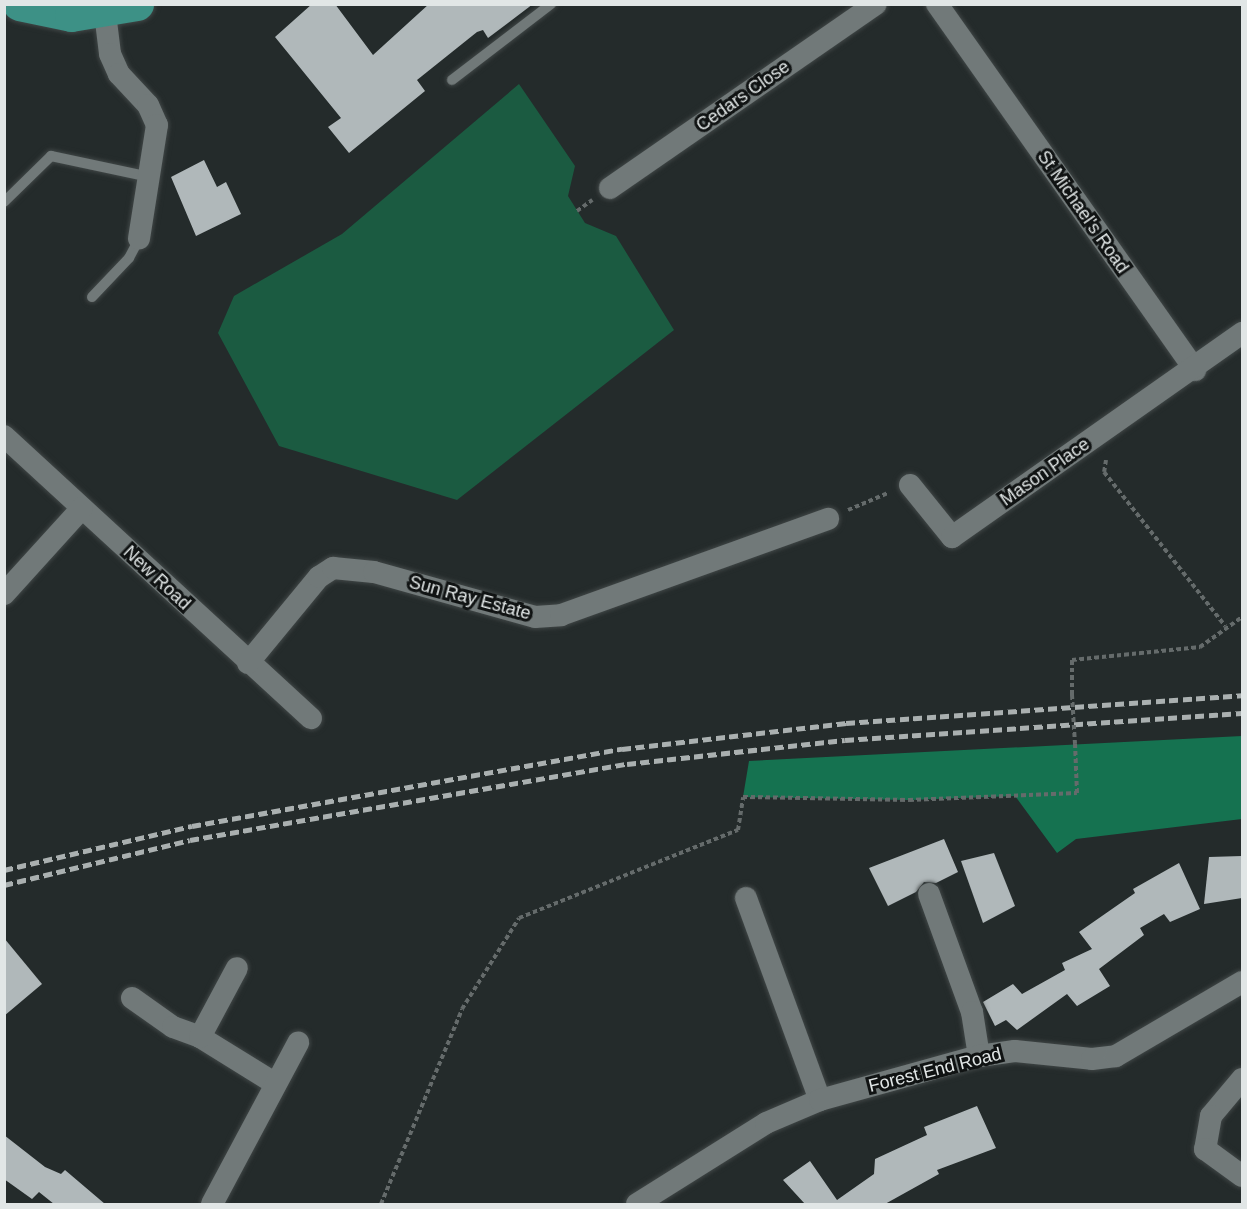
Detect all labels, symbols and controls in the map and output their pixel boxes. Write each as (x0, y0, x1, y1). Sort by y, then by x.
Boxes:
street label: Cedars Close (692, 56, 794, 136)
street label: St Michael's Road (1033, 147, 1133, 277)
street label: Mason Place (996, 433, 1094, 511)
street label: New Road (119, 541, 195, 615)
street label: Sun Ray Estate (407, 571, 533, 625)
street label: Forest End Road (866, 1043, 1004, 1097)

